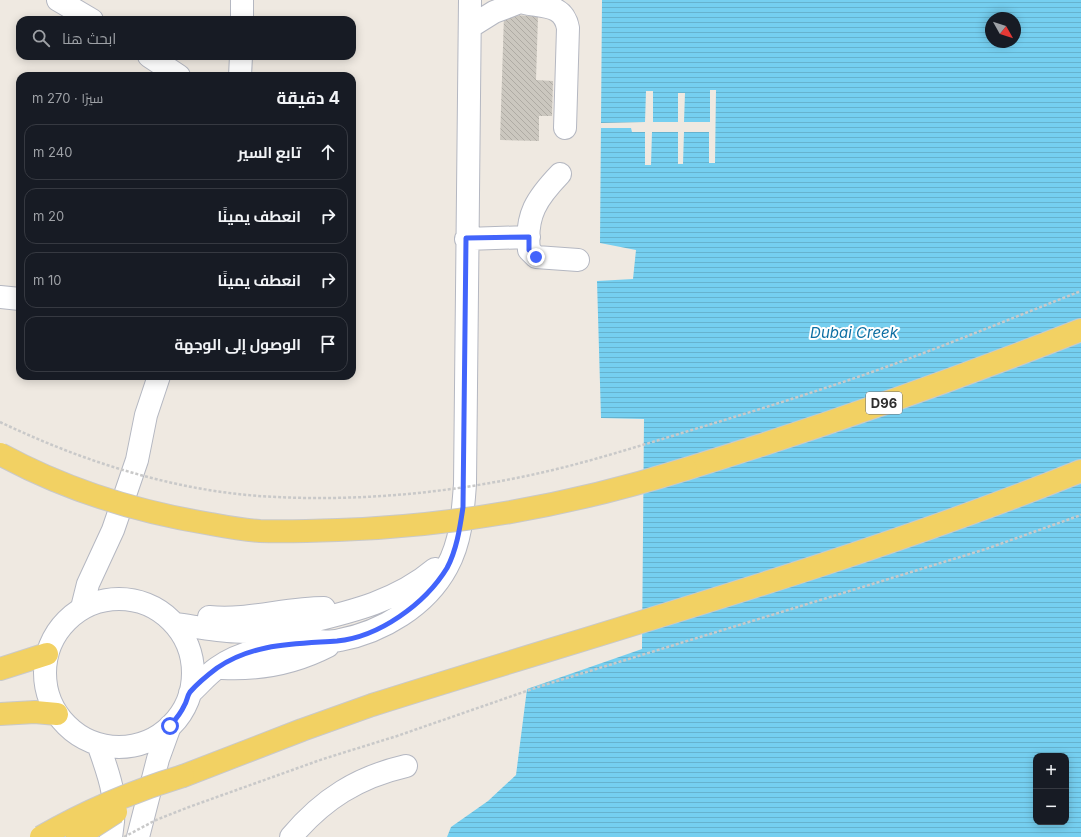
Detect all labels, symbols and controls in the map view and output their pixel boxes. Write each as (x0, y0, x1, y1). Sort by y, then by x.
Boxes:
north arrow (985, 12, 1021, 48)
search box (16, 16, 356, 60)
icon: search (30, 27, 52, 49)
text: ابحث هنا (62, 29, 116, 48)
text: 4 دقيقة (276, 88, 340, 108)
text: سيرًا · 270 m (32, 90, 103, 106)
icon: ahead (317, 141, 339, 163)
text: تابع السير (238, 143, 301, 162)
text: 240 m (33, 144, 72, 160)
icon: right (317, 205, 339, 227)
text: انعطف يمينًا (217, 207, 301, 226)
text: 20 m (33, 208, 64, 224)
route end (527, 248, 545, 266)
icon: right (317, 269, 339, 291)
text: انعطف يمينًا (217, 271, 301, 290)
text: 10 m (33, 272, 62, 288)
water label: Dubai Creek (810, 323, 899, 342)
icon: arrive (317, 333, 339, 355)
text: الوصول إلى الوجهة (174, 335, 301, 354)
road number: D96 (866, 392, 902, 414)
route start (161, 717, 179, 735)
map controls (1033, 753, 1069, 825)
button: + (1033, 753, 1069, 789)
button: − (1033, 789, 1069, 825)

